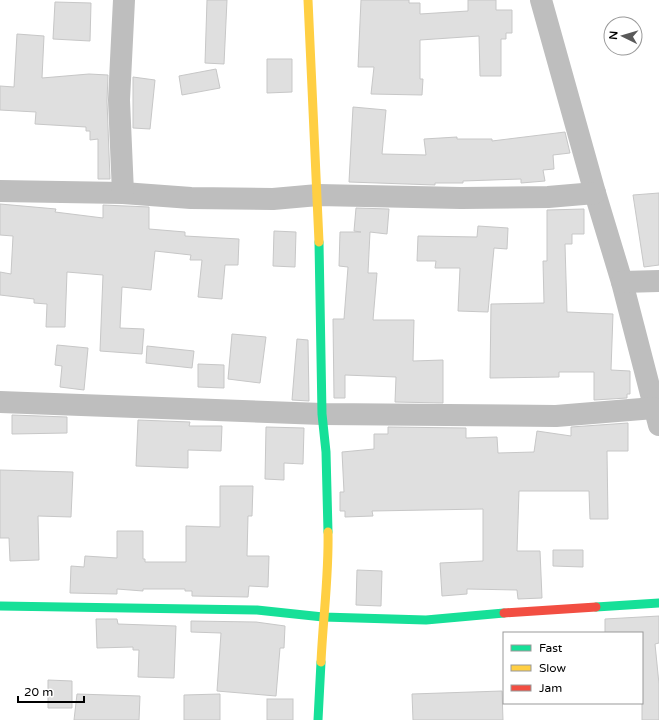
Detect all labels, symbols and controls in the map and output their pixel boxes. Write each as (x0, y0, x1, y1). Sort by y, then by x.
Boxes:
north arrow (603, 16, 643, 56)
text: N (607, 30, 620, 40)
legend (503, 632, 643, 704)
text: Fast (539, 641, 563, 655)
text: Slow (539, 661, 566, 675)
scale bar (18, 678, 84, 704)
text: Jam (539, 681, 562, 695)
text: 20 m (24, 685, 53, 699)

